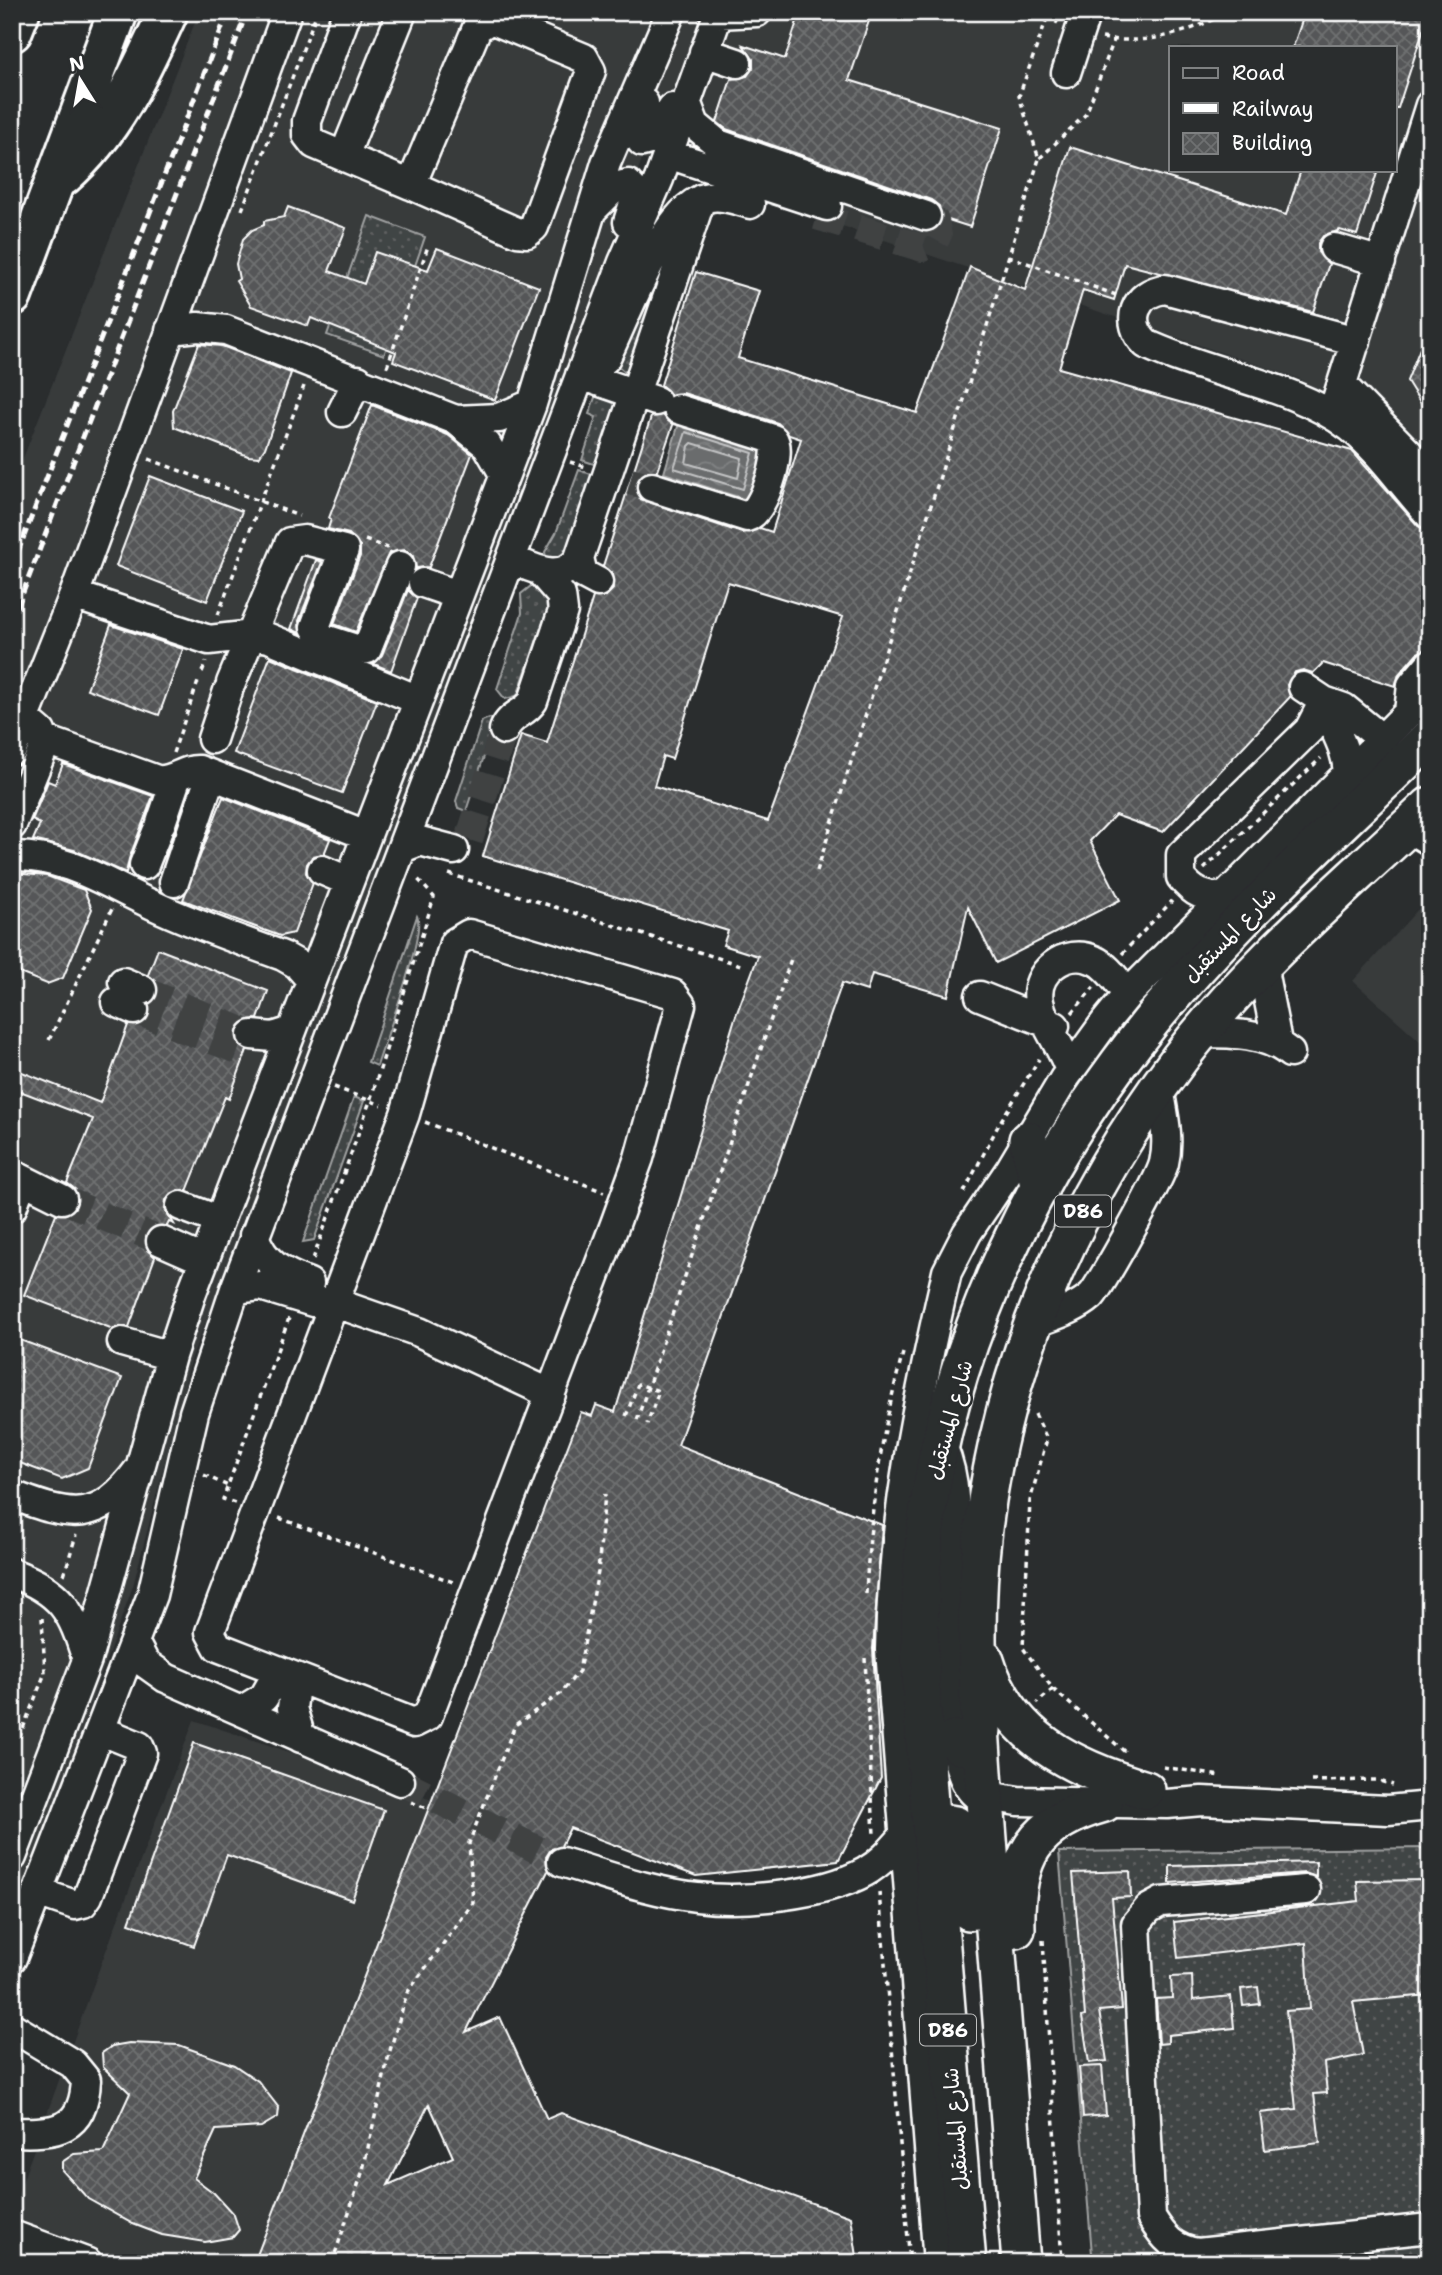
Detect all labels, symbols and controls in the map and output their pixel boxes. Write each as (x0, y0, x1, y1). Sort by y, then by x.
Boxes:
north arrow (46, 46, 116, 116)
legend (1169, 46, 1396, 172)
text: N (67, 50, 87, 78)
text: Road (1232, 59, 1285, 87)
text: Railway (1232, 95, 1314, 123)
text: Building (1232, 129, 1312, 157)
street label: شارع المستقبل (1177, 881, 1284, 990)
road number: D86 (1055, 1196, 1111, 1226)
street label: شارع المستقبل (921, 1357, 980, 1483)
road number: D86 (920, 2014, 976, 2046)
street label: شارع المستقبل (937, 2066, 976, 2192)

